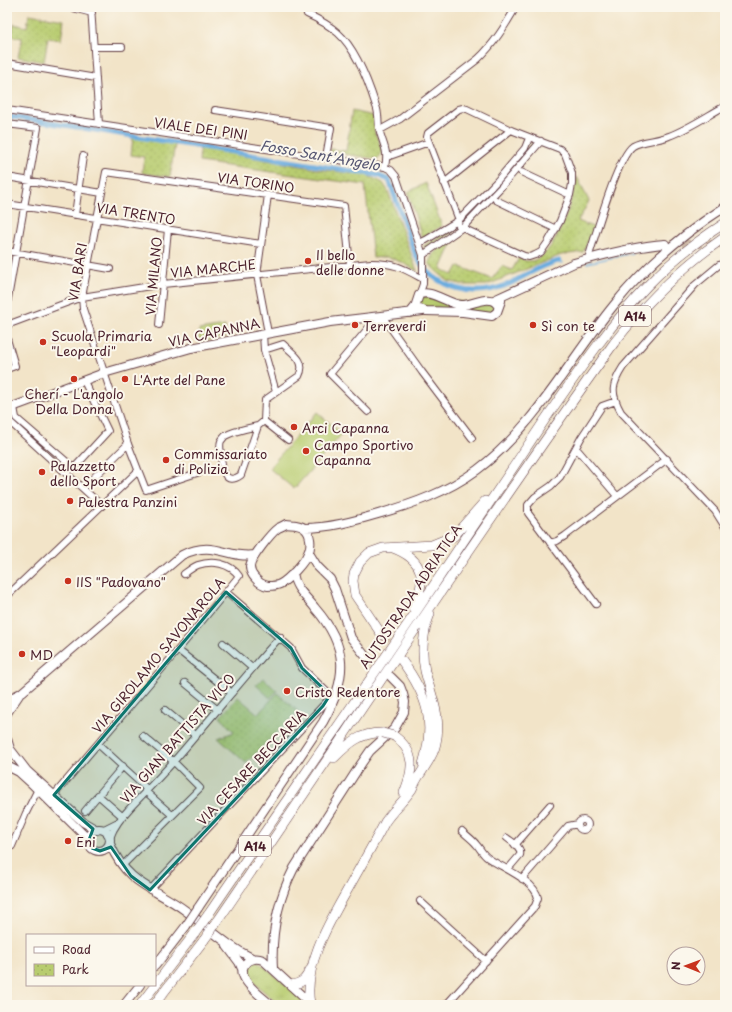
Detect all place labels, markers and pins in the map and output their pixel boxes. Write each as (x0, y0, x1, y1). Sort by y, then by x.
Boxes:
place label: Il bello delle donne (316, 245, 384, 279)
marker: Il bello delle donne (303, 256, 313, 266)
place label: Terreverdi (363, 316, 426, 335)
place label: Sì con te (541, 316, 595, 335)
marker: Terreverdi (350, 320, 360, 330)
marker: Sì con te (528, 320, 538, 330)
place label: Scuola Primaria "Leopardi" (51, 326, 153, 360)
marker: Scuola Primaria "Leopardi" (38, 337, 48, 347)
place label: L'Arte del Pane (133, 370, 226, 389)
marker: Cherí - L'angolo Della Donna (69, 374, 79, 384)
marker: L'Arte del Pane (120, 374, 130, 384)
place label: Cherí - L'angolo Della Donna (24, 384, 124, 418)
place label: Arci Capanna (302, 418, 390, 437)
marker: Arci Capanna (289, 422, 299, 432)
place label: Campo Sportivo Capanna (314, 435, 414, 469)
place label: Commissariato di Polizia (174, 444, 267, 478)
marker: Campo Sportivo Capanna (301, 446, 311, 456)
marker: Commissariato di Polizia (161, 455, 171, 465)
place label: Palazzetto dello Sport (50, 456, 116, 490)
marker: Palazzetto dello Sport (37, 467, 47, 477)
place label: Palestra Panzini (78, 492, 177, 511)
marker: Palestra Panzini (65, 496, 75, 506)
place label: IIS "Padovano" (76, 572, 166, 591)
marker: IIS "Padovano" (63, 576, 73, 586)
place label: MD (30, 645, 53, 664)
marker: MD (17, 649, 27, 659)
place label: Cristo Redentore (295, 682, 400, 701)
marker: Cristo Redentore (282, 686, 292, 696)
place label: Eni (76, 832, 96, 851)
marker: Eni (63, 836, 73, 846)

